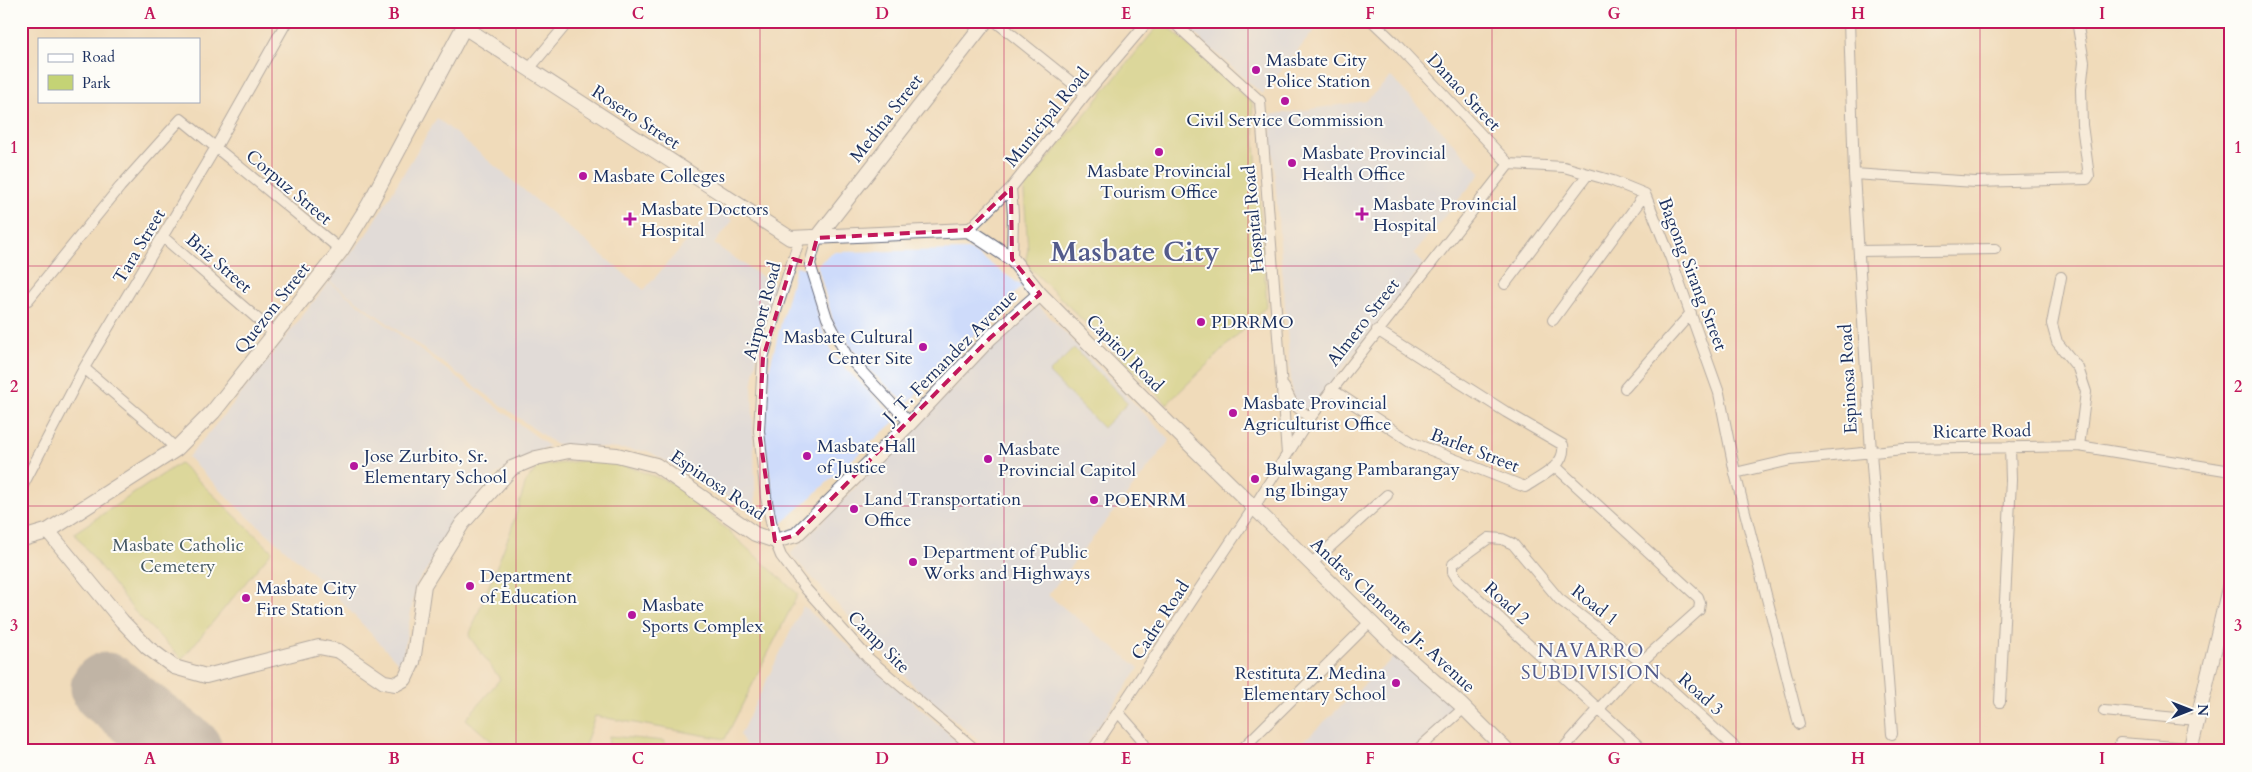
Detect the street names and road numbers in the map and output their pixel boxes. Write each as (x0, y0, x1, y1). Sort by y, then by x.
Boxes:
street label: Danao Street (1421, 48, 1507, 137)
street label: Municipal Road (999, 62, 1096, 172)
street label: Medina Street (844, 69, 929, 168)
street label: Rosero Street (587, 79, 685, 156)
street label: Corpuz Street (240, 144, 337, 231)
street label: Hospital Road (1236, 164, 1271, 274)
street label: Bagong Sirang Street (1652, 194, 1733, 355)
street label: Tara Street (107, 204, 172, 288)
street label: Briz Street (180, 228, 257, 299)
street label: Quezon Street (229, 257, 316, 359)
street label: Airport Road (737, 259, 788, 363)
street label: Almero Street (1321, 273, 1406, 371)
street label: J. T. Fernandez Avenue (876, 284, 1023, 431)
street label: Capitol Road (1080, 309, 1169, 398)
street label: Espinosa Road (1833, 323, 1864, 435)
street label: Ricarte Road (1933, 418, 2032, 445)
street label: Barlet Street (1427, 422, 1523, 479)
street label: Espinosa Road (665, 444, 771, 527)
street label: Andres Clemente Jr. Avenue (1305, 532, 1481, 699)
street label: Cadre Road (1125, 575, 1196, 665)
street label: Road 2 (1478, 576, 1535, 631)
street label: Road 1 (1566, 579, 1624, 632)
street label: Camp Site (842, 606, 915, 679)
street label: Road 3 (1672, 667, 1729, 722)

